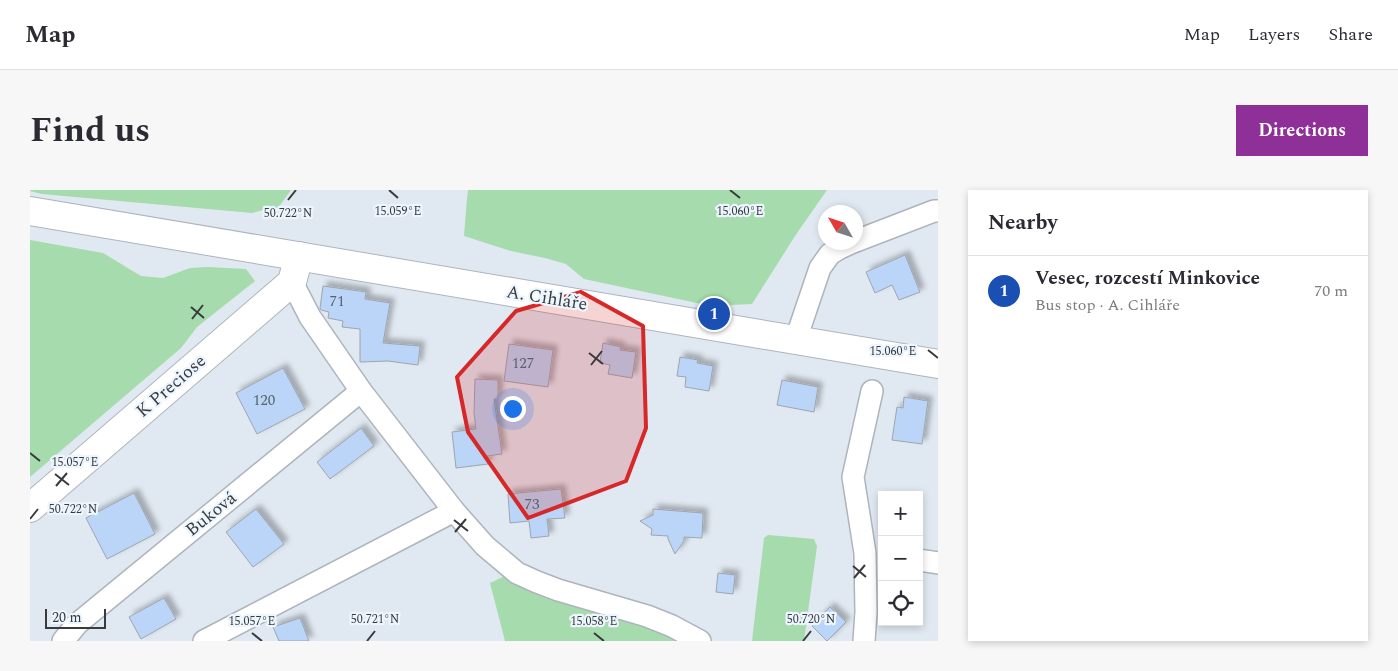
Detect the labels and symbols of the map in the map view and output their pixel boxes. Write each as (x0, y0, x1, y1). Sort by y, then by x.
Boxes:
text: 15.059°E (375, 202, 421, 221)
text: 15.060°E (717, 202, 763, 221)
text: 50.722°N (264, 204, 312, 223)
north arrow (818, 205, 863, 250)
street label: A. Cihláře (505, 278, 589, 318)
house number: 71 (329, 290, 345, 313)
pin: 1 (698, 295, 730, 333)
text: 15.060°E (870, 342, 916, 361)
street label: K Preciose (130, 348, 212, 424)
house number: 127 (512, 352, 534, 375)
house number: 120 (253, 389, 275, 412)
your location (500, 396, 526, 422)
text: 15.057°E (52, 453, 98, 472)
street label: Buková (180, 485, 242, 543)
house number: 73 (524, 493, 540, 516)
text: 50.722°N (49, 500, 97, 519)
scale bar (45, 606, 106, 629)
text: 50.721°N (351, 610, 399, 629)
text: 50.720°N (787, 610, 835, 629)
text: 15.057°E (229, 612, 275, 631)
text: 15.058°E (571, 612, 617, 631)

